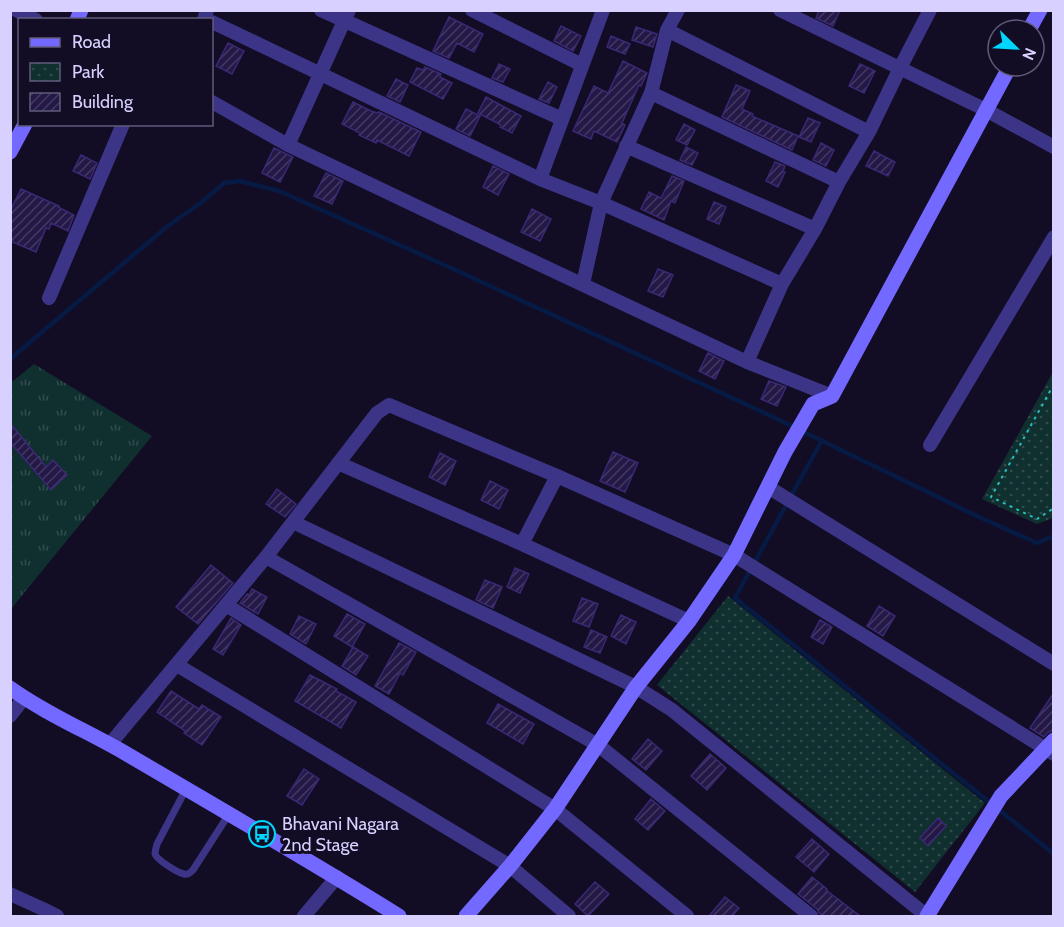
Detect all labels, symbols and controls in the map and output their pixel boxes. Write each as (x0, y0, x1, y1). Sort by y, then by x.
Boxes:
legend (18, 18, 213, 126)
north arrow (986, 18, 1046, 78)
text: Road (72, 31, 111, 53)
text: N (1018, 45, 1040, 63)
text: Park (72, 61, 105, 83)
text: Building (72, 91, 134, 113)
place label: Bhavani Nagara 2nd Stage (282, 813, 399, 856)
bus stop icon: Bhavani Nagara 2nd Stage (247, 819, 277, 849)

